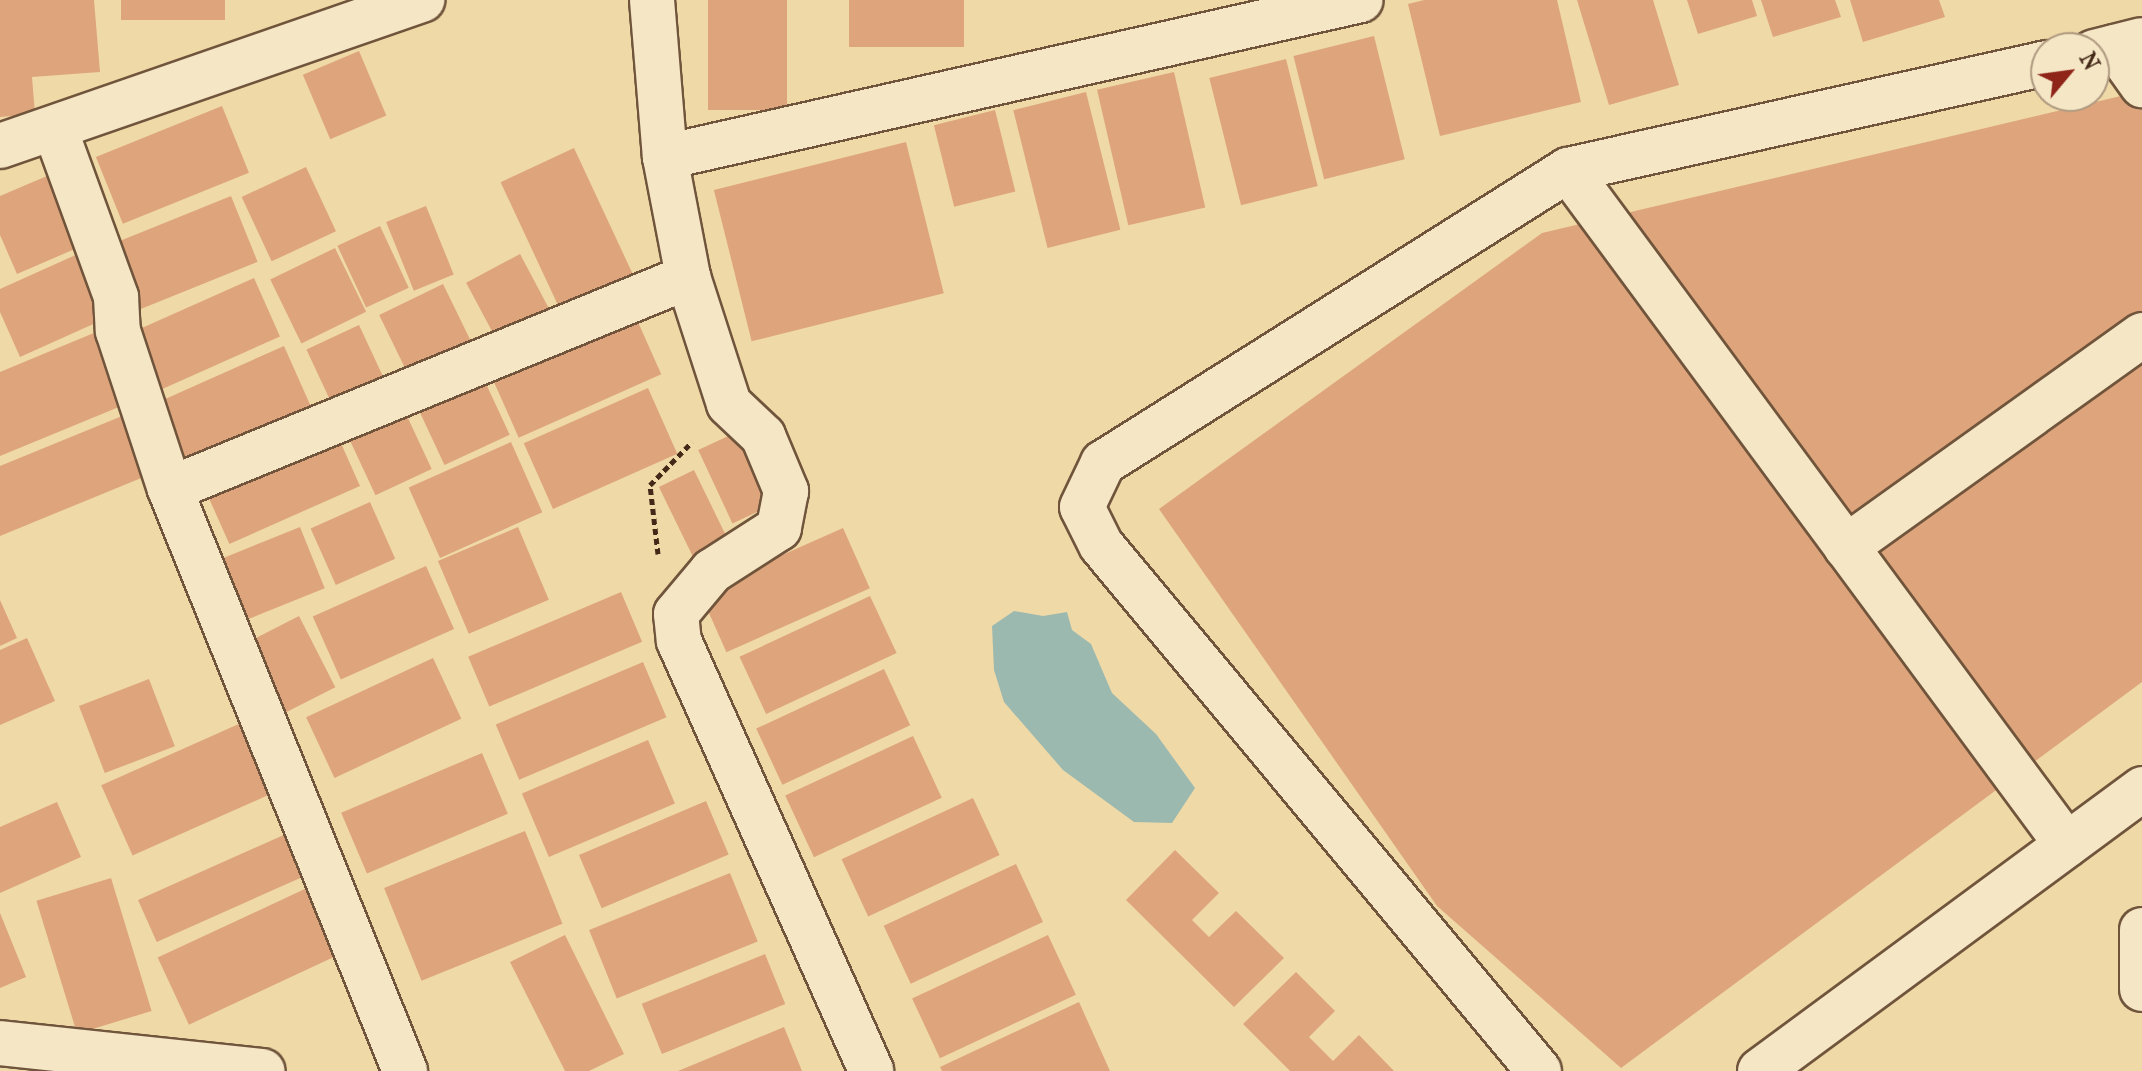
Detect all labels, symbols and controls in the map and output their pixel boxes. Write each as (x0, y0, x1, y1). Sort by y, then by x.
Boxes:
north arrow (2030, 32, 2110, 112)
text: N (2074, 48, 2105, 75)

